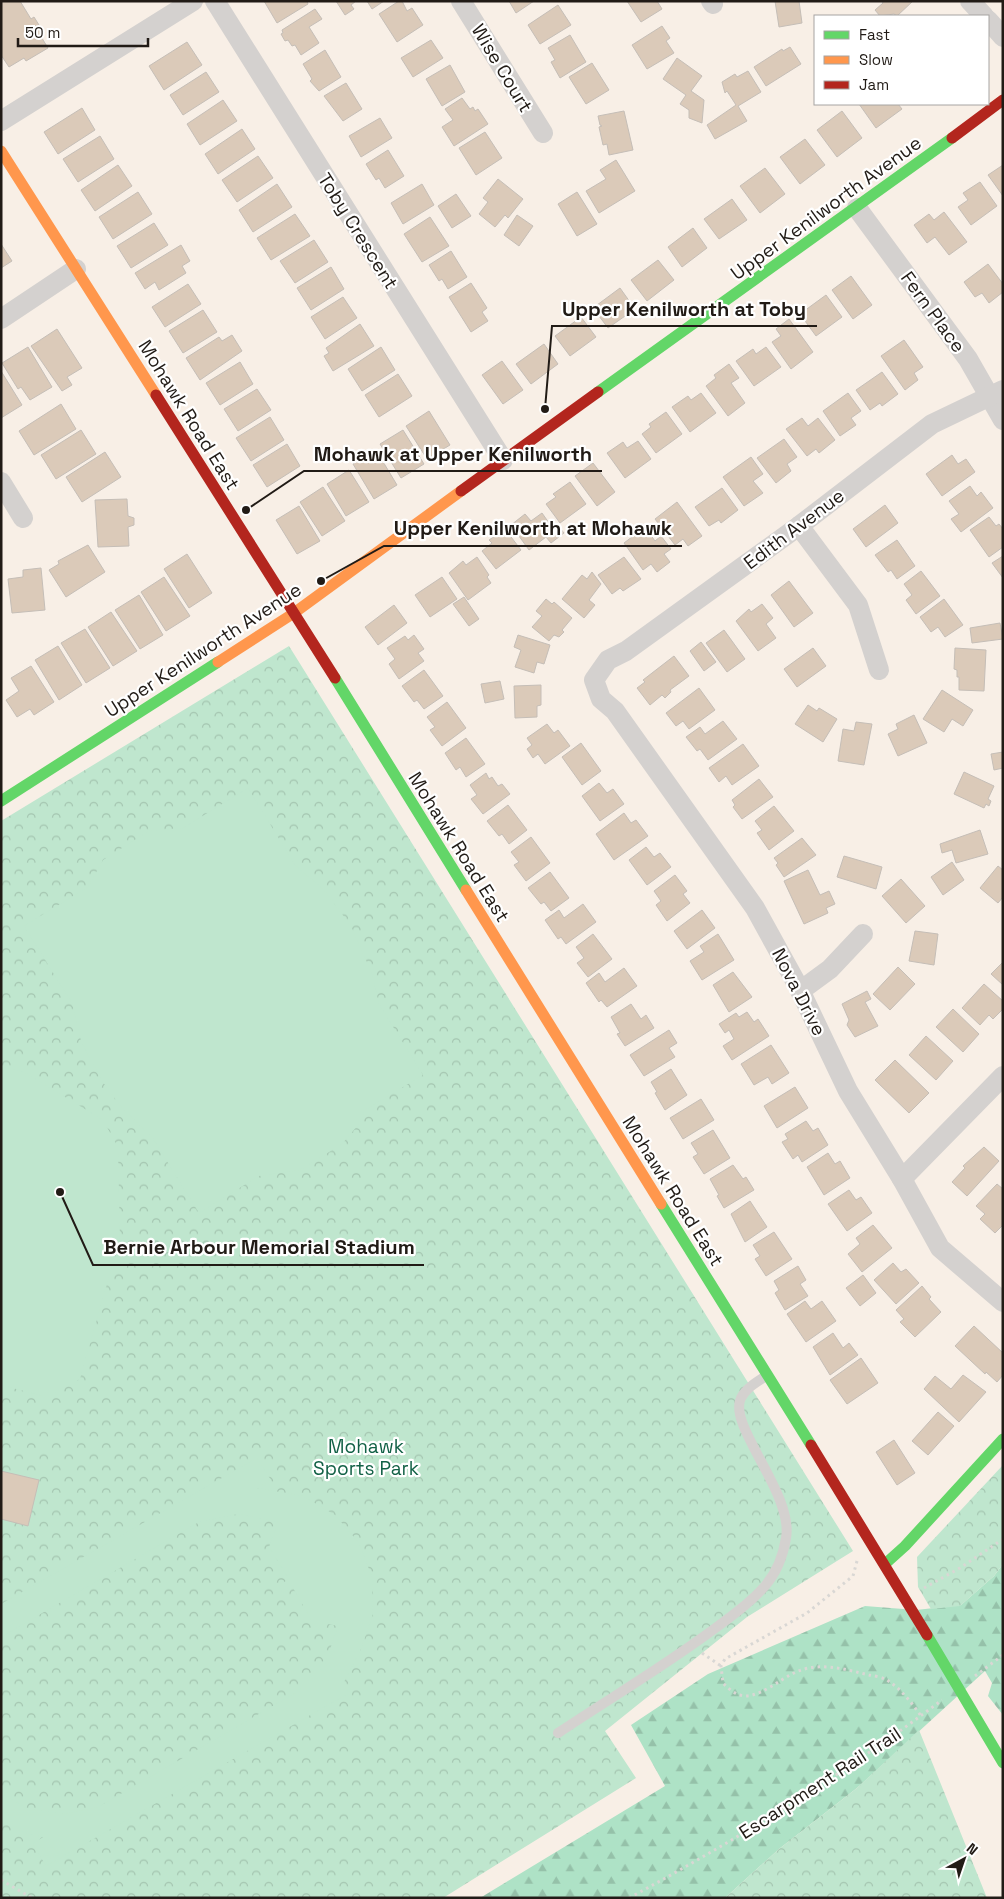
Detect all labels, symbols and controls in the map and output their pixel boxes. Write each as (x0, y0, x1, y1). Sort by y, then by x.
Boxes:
scale bar (18, 15, 148, 47)
legend (814, 15, 989, 105)
street label: Wise Court (466, 19, 538, 117)
text: 50 m (25, 23, 60, 42)
text: Fast (859, 25, 890, 44)
text: Slow (859, 50, 893, 69)
text: Jam (859, 75, 889, 94)
street label: Upper Kenilworth Avenue (726, 130, 926, 286)
street label: Toby Crescent (312, 168, 404, 294)
street label: Fern Place (895, 266, 971, 358)
callout: Upper Kenilworth at Toby (552, 291, 817, 326)
text: Upper Kenilworth at Toby (562, 296, 806, 322)
street label: Mohawk Road East (133, 335, 245, 495)
callout: Mohawk at Upper Kenilworth (304, 436, 602, 471)
text: Mohawk at Upper Kenilworth (314, 441, 592, 467)
street label: Edith Avenue (739, 483, 849, 575)
callout: Upper Kenilworth at Mohawk (384, 511, 682, 546)
text: Upper Kenilworth at Mohawk (394, 515, 672, 541)
street label: Upper Kenilworth Avenue (100, 577, 306, 723)
street label: Mohawk Road East (403, 767, 515, 927)
street label: Nova Drive (766, 944, 832, 1040)
street label: Mohawk Road East (617, 1111, 729, 1271)
callout: Bernie Arbour Memorial Stadium (93, 1230, 424, 1265)
text: Bernie Arbour Memorial Stadium (103, 1234, 415, 1260)
park label: Mohawk Sports Park (313, 1434, 419, 1481)
street label: Escarpment Rail Trail (734, 1721, 906, 1845)
north arrow (939, 1834, 989, 1884)
text: N (963, 1839, 982, 1859)

